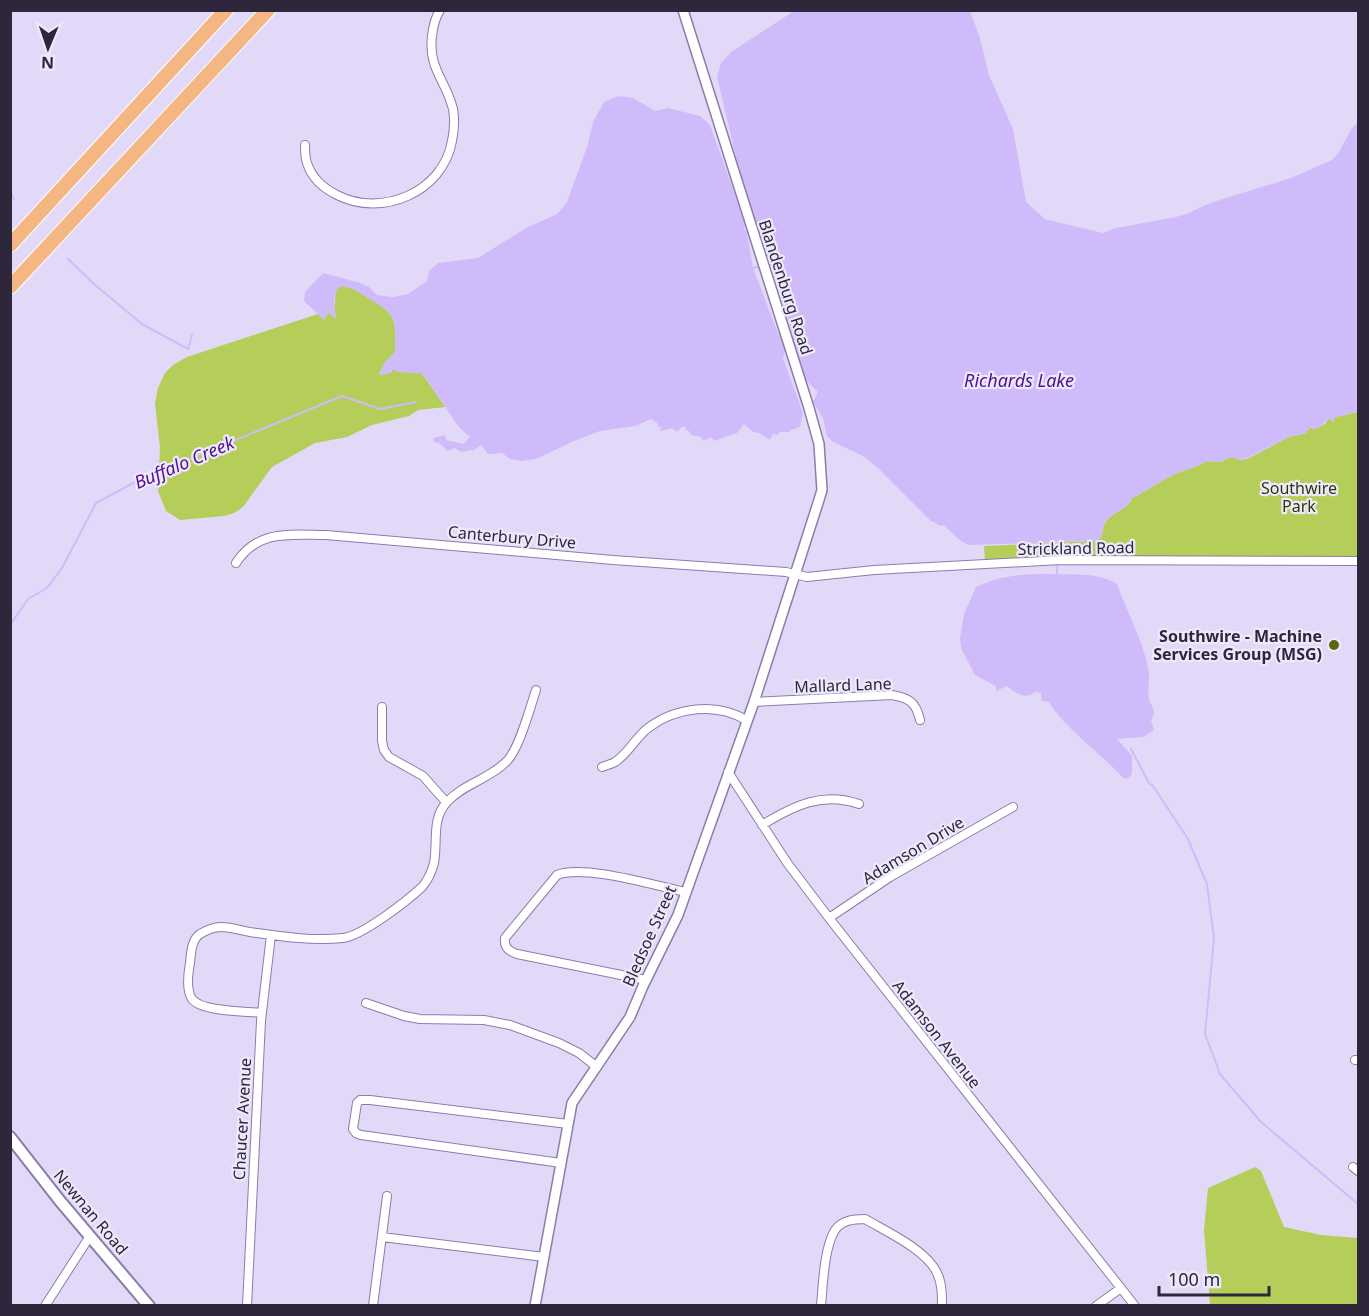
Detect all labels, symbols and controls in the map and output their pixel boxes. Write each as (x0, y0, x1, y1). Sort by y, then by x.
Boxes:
north arrow (18, 18, 78, 78)
text: N (41, 52, 54, 74)
street label: Blandenburg Road (754, 217, 818, 357)
water label: Richards Lake (964, 368, 1074, 392)
water label: Buffalo Creek (130, 430, 239, 494)
park label: Southwire Park (1261, 477, 1337, 517)
street label: Canterbury Drive (447, 520, 577, 554)
street label: Strickland Road (1017, 536, 1135, 560)
place label: Southwire - Machine Services Group (MSG) (1153, 625, 1322, 665)
marker: Southwire - Machine Services Group (MSG) (1327, 638, 1341, 652)
street label: Mallard Lane (794, 672, 892, 698)
street label: Adamson Drive (858, 811, 968, 889)
street label: Bledsoe Street (617, 882, 681, 990)
street label: Adamson Avenue (888, 975, 986, 1093)
street label: Chaucer Avenue (228, 1057, 256, 1181)
street label: Newnan Road (49, 1165, 133, 1259)
scale bar (1159, 1259, 1268, 1297)
text: 100 m (1168, 1267, 1220, 1291)

